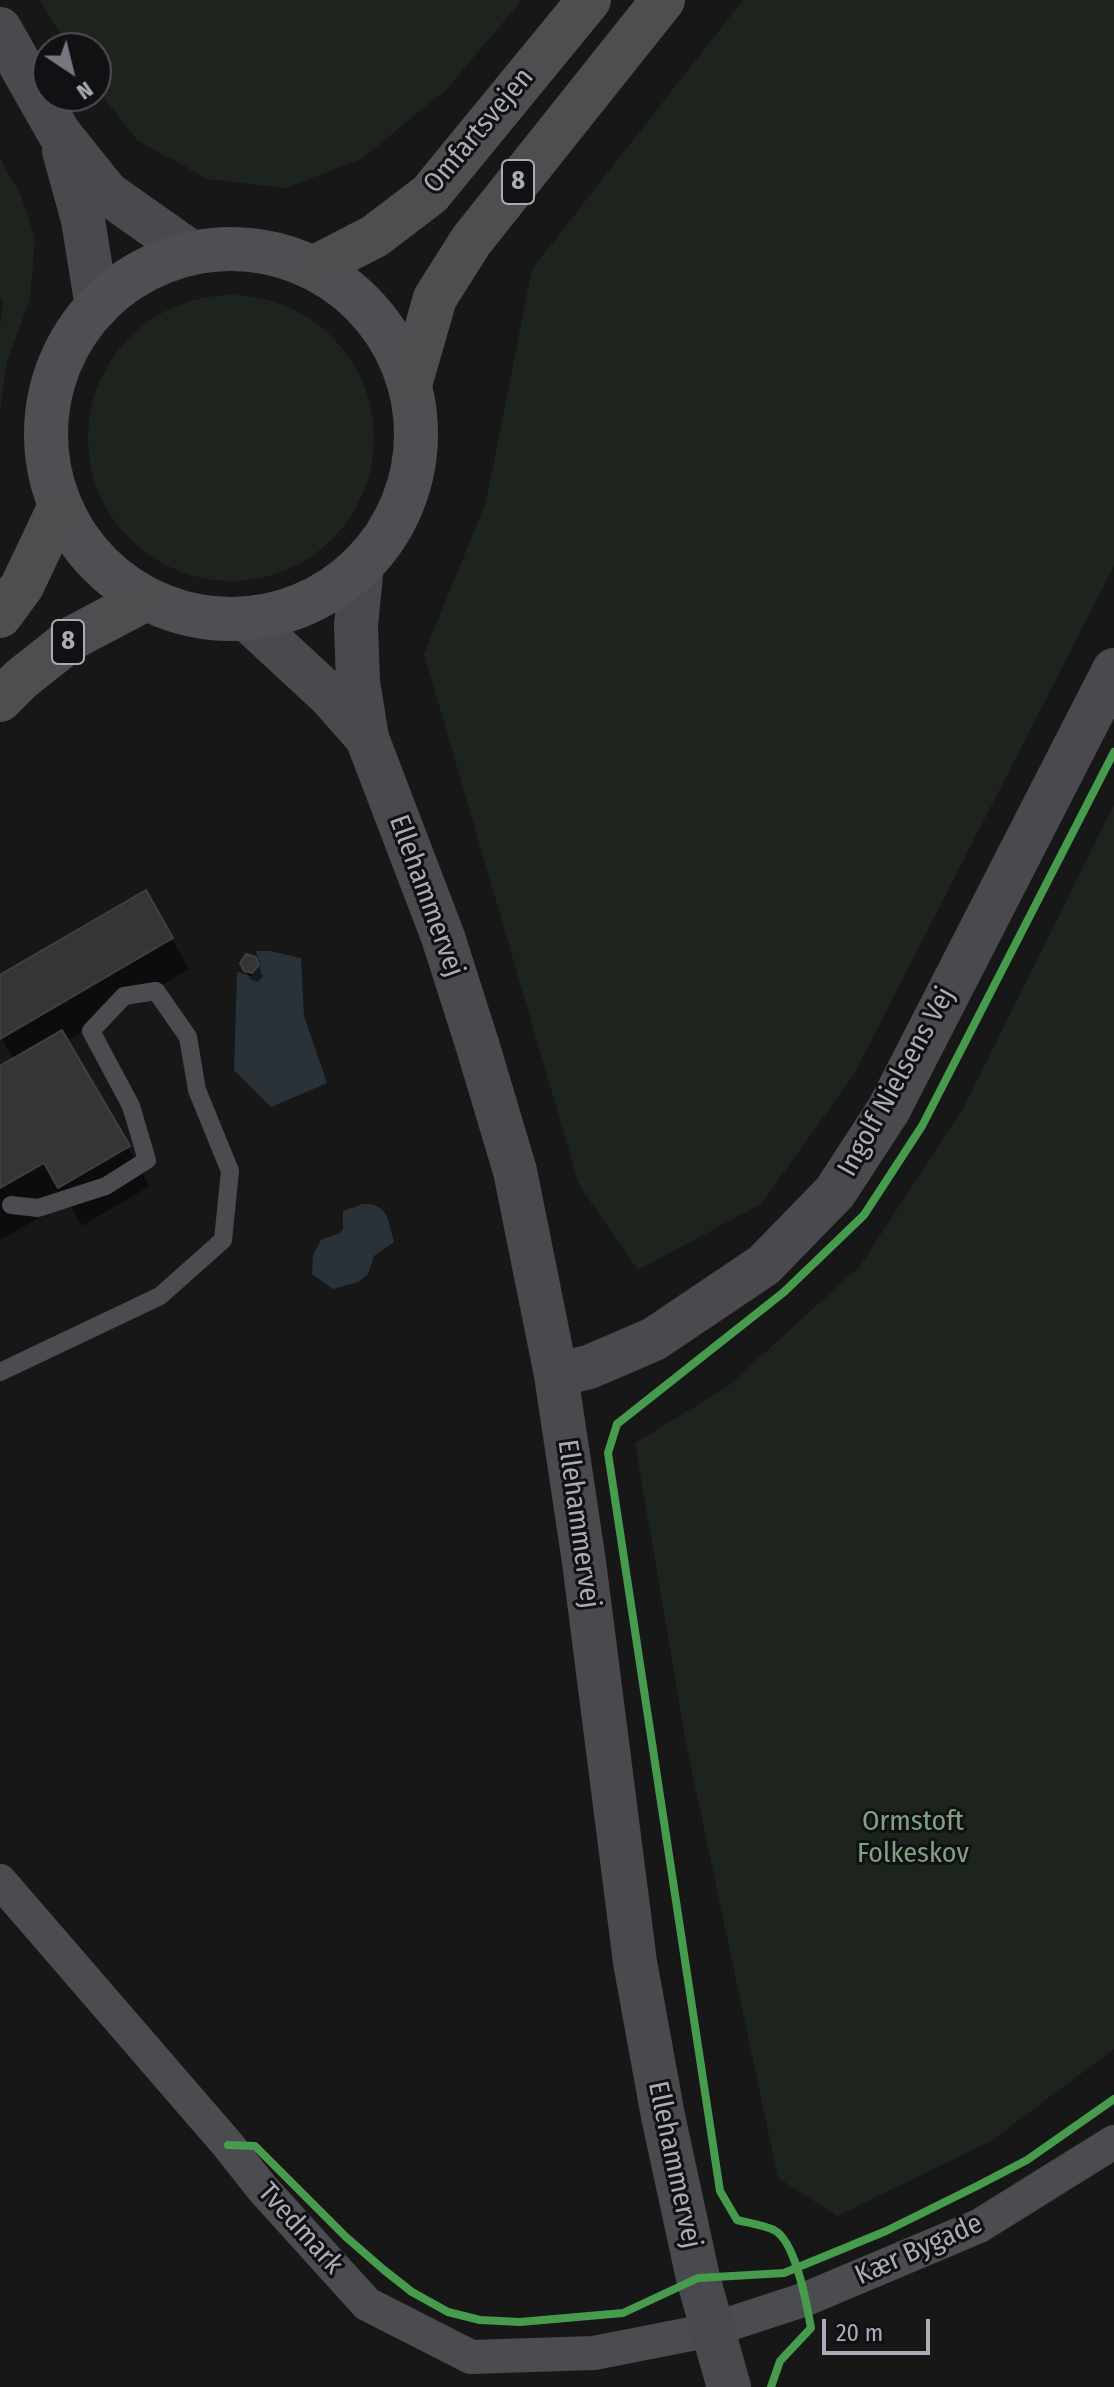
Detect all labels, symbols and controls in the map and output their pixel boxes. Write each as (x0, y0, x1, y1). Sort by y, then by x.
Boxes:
north arrow (32, 32, 112, 112)
street label: Omfartsvejen (417, 62, 541, 200)
text: N (72, 76, 98, 105)
road number: 8 (502, 160, 534, 204)
road number: 8 (52, 620, 84, 664)
street label: Ellehammervej (381, 810, 471, 982)
street label: Ingolf Nielsens Vej (831, 982, 963, 1182)
street label: Ellehammervej (550, 1438, 606, 1610)
park label: Ormstoft Folkeskov (857, 1805, 969, 1871)
street label: Ellehammervej (640, 2078, 708, 2252)
street label: Tvedmark (250, 2176, 350, 2282)
street label: Kær Bygade (850, 2207, 988, 2293)
scale bar (826, 2303, 934, 2353)
text: 20 m (836, 2319, 883, 2347)

